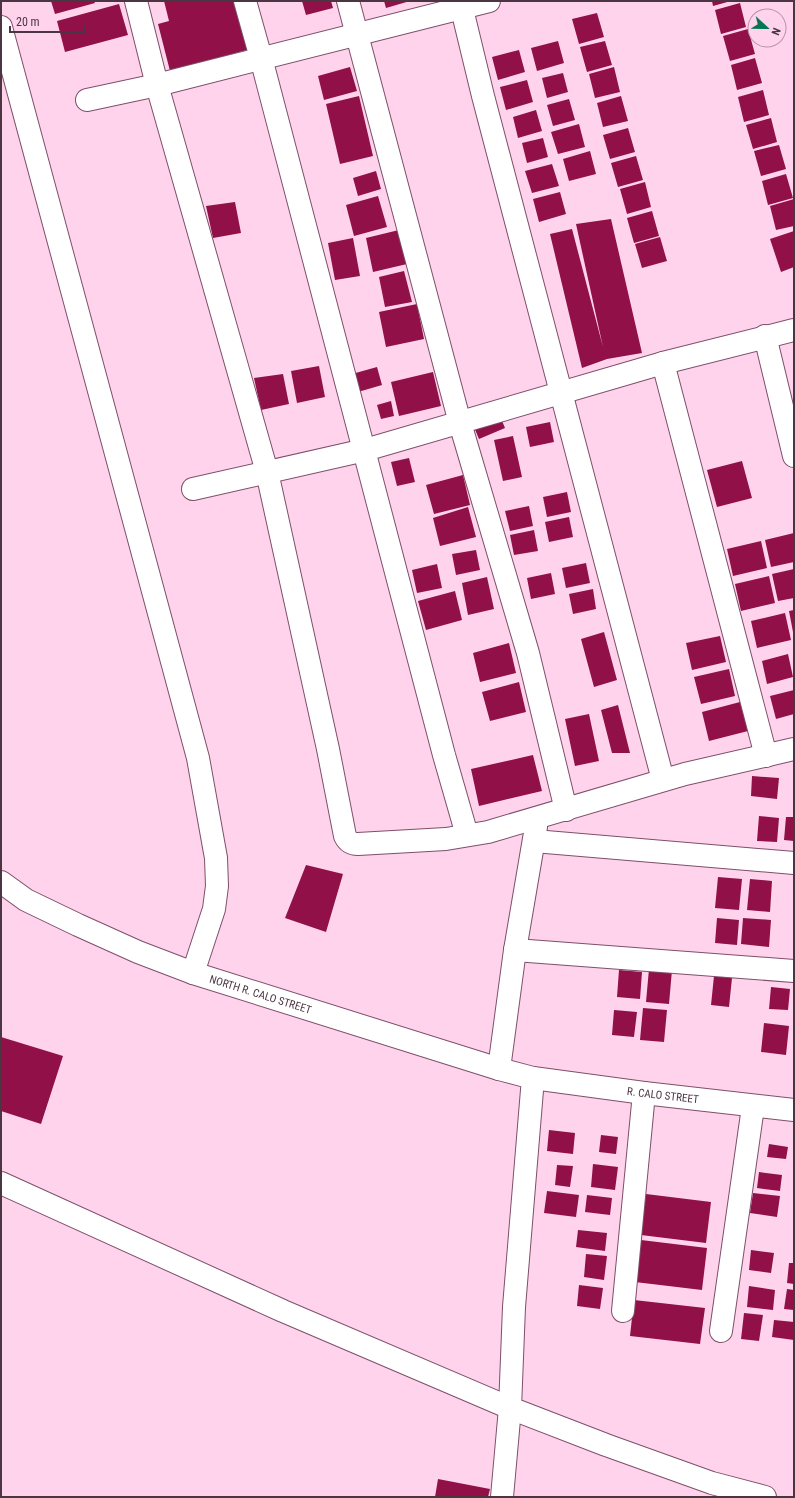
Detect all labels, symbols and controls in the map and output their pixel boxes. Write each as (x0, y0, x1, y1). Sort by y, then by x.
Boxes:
scale bar (10, 8, 85, 34)
north arrow (747, 8, 787, 48)
text: 20 m (16, 15, 40, 29)
text: N (768, 26, 783, 37)
street label: NORTH R. CALO STREET (208, 973, 313, 1017)
street label: R. CALO STREET (626, 1085, 700, 1106)

